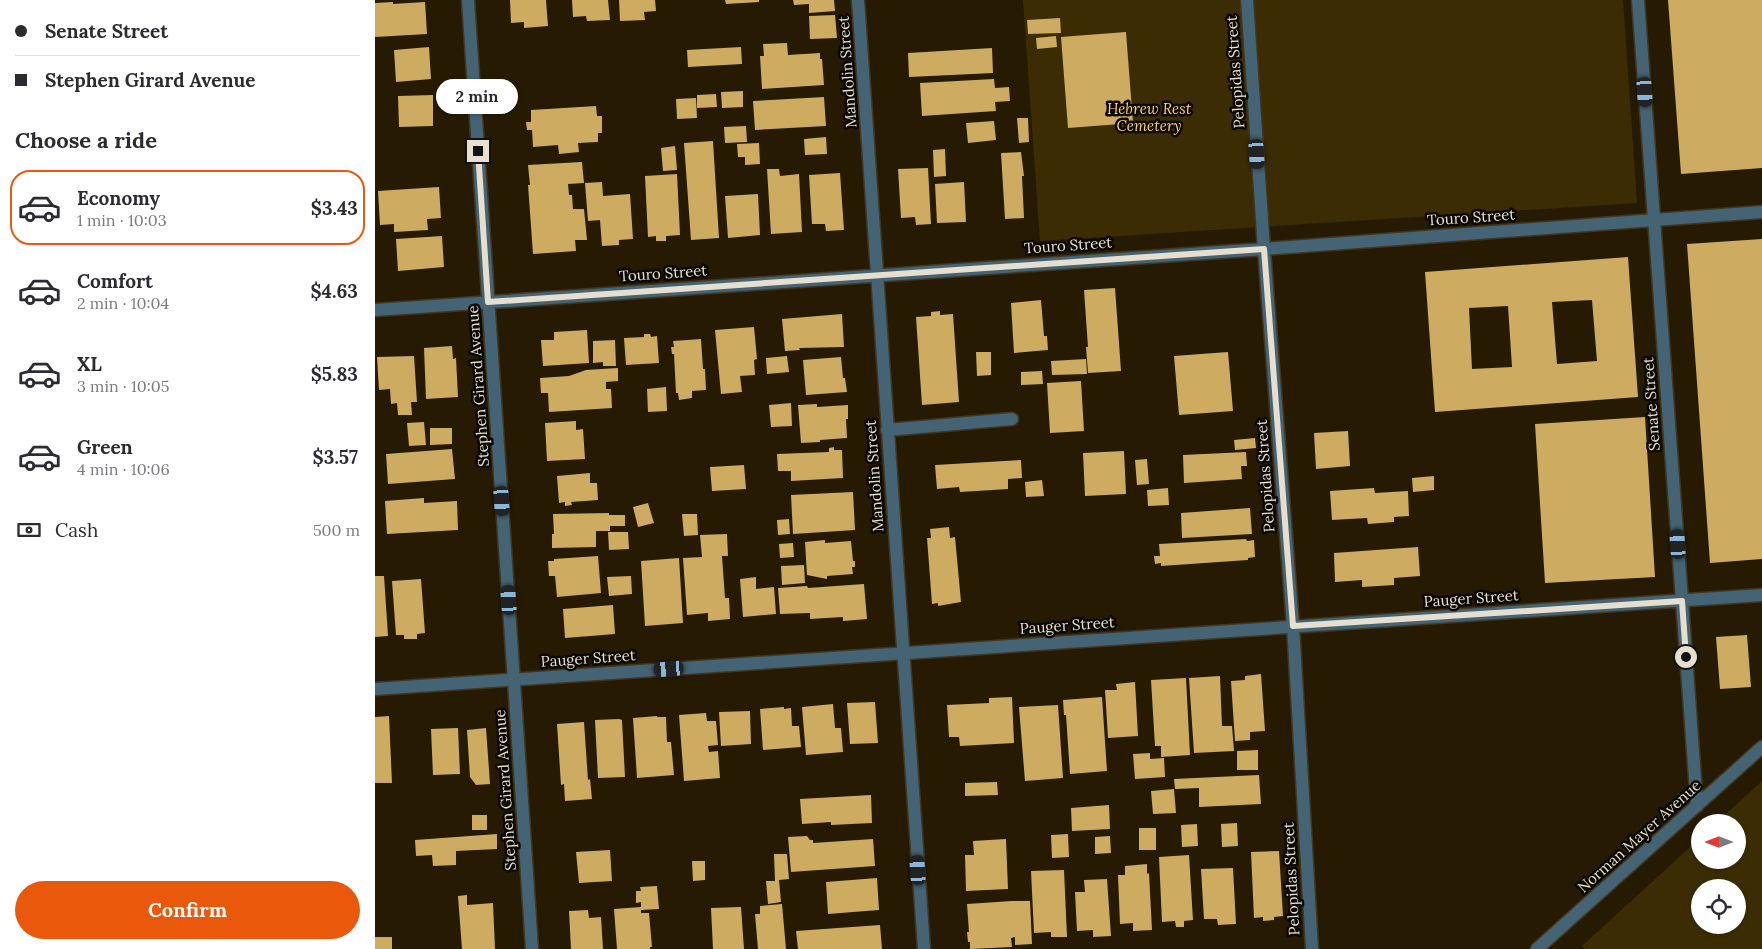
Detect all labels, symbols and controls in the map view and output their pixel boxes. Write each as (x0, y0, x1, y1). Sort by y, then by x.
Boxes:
street label: Mandolin Street (834, 15, 860, 129)
street label: Pelopidas Street (1222, 15, 1248, 129)
text: Senate Street (45, 19, 168, 43)
text: Stephen Girard Avenue (45, 68, 255, 92)
car (1636, 77, 1653, 107)
callout: 2 min (437, 78, 519, 114)
text: 2 min (456, 86, 498, 106)
park label: Hebrew Rest Cemetery (1107, 99, 1192, 135)
text: Choose a ride (15, 126, 157, 154)
car (1248, 139, 1265, 169)
route end (467, 140, 489, 162)
icon: car (17, 185, 62, 230)
text: Economy (77, 186, 160, 210)
text: $3.43 (311, 196, 358, 220)
street label: Touro Street (1426, 204, 1516, 230)
text: 1 min · 10:03 (77, 210, 167, 230)
street label: Touro Street (1023, 232, 1113, 258)
street label: Touro Street (618, 260, 708, 286)
icon: car (17, 268, 62, 313)
text: Comfort (77, 269, 153, 293)
text: $4.63 (310, 279, 358, 303)
text: 2 min · 10:04 (77, 293, 169, 313)
street label: Stephen Girard Avenue (463, 305, 493, 467)
icon: car (17, 351, 62, 396)
text: XL (77, 352, 102, 376)
street label: Senate Street (1638, 356, 1664, 451)
text: $5.83 (311, 362, 358, 386)
text: 3 min · 10:05 (77, 376, 169, 396)
street label: Mandolin Street (861, 419, 887, 533)
street label: Pelopidas Street (1252, 419, 1278, 533)
icon: car (17, 434, 62, 479)
text: Green (77, 435, 133, 459)
text: $3.57 (313, 445, 358, 469)
text: 4 min · 10:06 (77, 459, 170, 479)
car (493, 486, 510, 516)
icon: cash (15, 516, 43, 544)
text: Cash (55, 518, 98, 542)
text: 500 m (313, 520, 360, 540)
car (1669, 529, 1686, 559)
car (500, 585, 517, 615)
street label: Pauger Street (1423, 585, 1519, 611)
street label: Pauger Street (1019, 612, 1115, 638)
street label: Pauger Street (540, 645, 636, 671)
route start (1675, 646, 1697, 668)
car (653, 660, 684, 678)
street label: Stephen Girard Avenue (490, 709, 520, 871)
street label: Norman Mayer Avenue (1573, 776, 1705, 896)
north arrow (1691, 814, 1746, 869)
map controls (1691, 814, 1746, 934)
street label: Pelopidas Street (1279, 822, 1303, 936)
car (909, 855, 926, 885)
button: locate (1691, 879, 1746, 934)
button: Confirm (15, 881, 360, 939)

